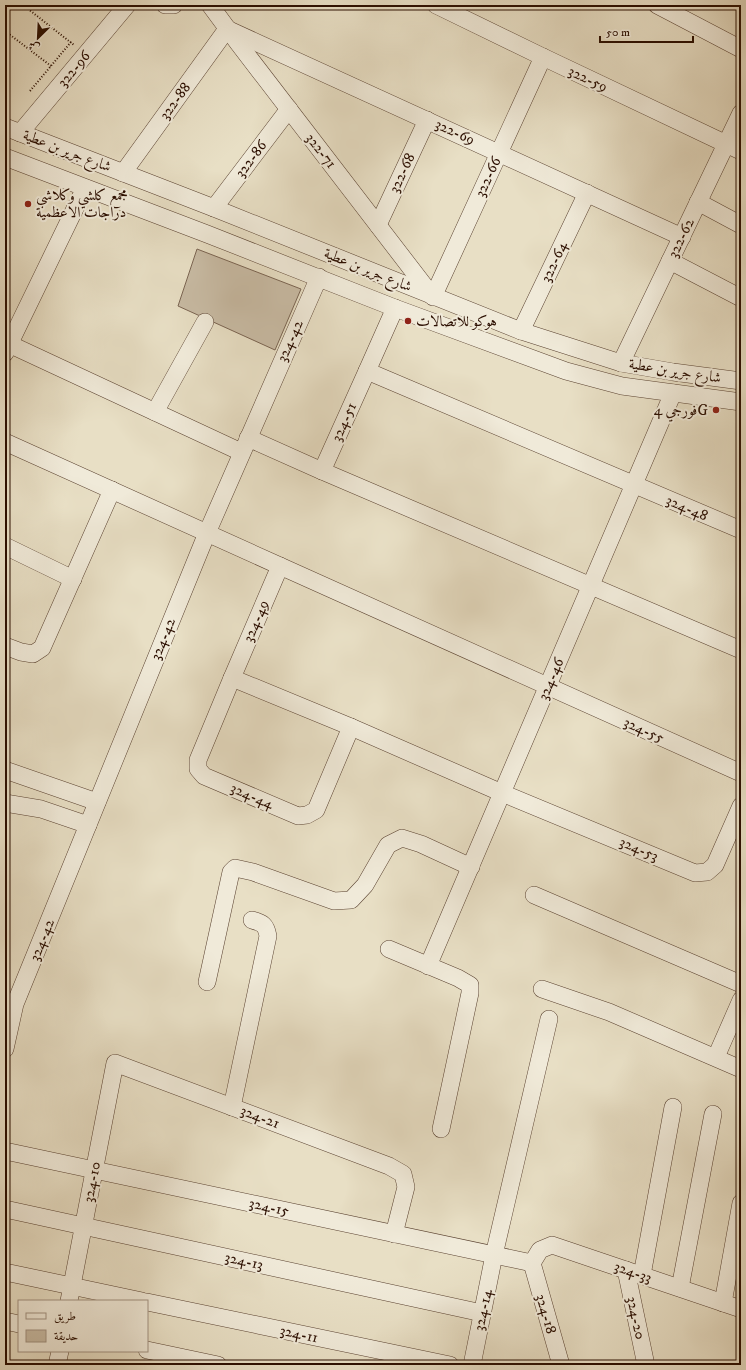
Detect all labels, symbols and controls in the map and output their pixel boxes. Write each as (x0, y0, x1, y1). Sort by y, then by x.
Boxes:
north arrow (18, 18, 58, 58)
scale bar (600, 18, 693, 44)
text: 50 m (606, 25, 630, 40)
text: ش (26, 38, 42, 55)
street label: 322-96 (53, 46, 95, 91)
street label: 322-59 (565, 62, 611, 96)
street label: 322-88 (155, 79, 195, 123)
street label: 322-69 (432, 115, 478, 149)
street label: شارع جرير بن عطية (19, 125, 114, 179)
street label: 322-71 (301, 129, 341, 173)
street label: 322-86 (231, 136, 272, 181)
street label: 322-68 (385, 150, 419, 196)
street label: 322-66 (471, 153, 506, 200)
place label: مجمع كلشي وكلاشي دراجات الاعظمية (36, 186, 128, 222)
marker: مجمع كلشي وكلاشي دراجات الاعظمية (23, 199, 33, 209)
street label: 322-62 (663, 215, 699, 261)
street label: 322-64 (536, 238, 572, 285)
street label: شارع جرير بن عطية (320, 244, 415, 299)
place label: هوكو للاتصالات (416, 312, 497, 331)
marker: هوكو للاتصالات (403, 316, 413, 326)
street label: 324-42 (272, 317, 308, 365)
street label: شارع جرير بن عطية (627, 354, 723, 391)
street label: 324-51 (327, 400, 361, 444)
place label: فورجي 4G (654, 401, 709, 422)
marker: فورجي 4G (711, 405, 721, 415)
street label: 324-48 (663, 491, 711, 525)
street label: 324-49 (239, 597, 273, 645)
street label: 324-42 (146, 615, 180, 663)
street label: 324-46 (534, 654, 569, 703)
street label: 324-55 (621, 713, 668, 748)
street label: 324-44 (228, 778, 277, 814)
street label: 324-53 (617, 832, 661, 866)
street label: 324-42 (25, 916, 59, 964)
street label: 324-21 (238, 1101, 282, 1133)
street label: 324-10 (79, 1160, 105, 1204)
street label: 324-15 (247, 1193, 291, 1221)
street label: 324-13 (223, 1248, 265, 1274)
street label: 324-33 (612, 1257, 654, 1287)
street label: 324-14 (469, 1287, 497, 1332)
street label: 324-18 (531, 1292, 561, 1336)
street label: 324-20 (622, 1295, 650, 1341)
legend (18, 1300, 148, 1352)
text: طريق (54, 1309, 76, 1324)
street label: 324-11 (278, 1321, 320, 1347)
text: حديقة (54, 1329, 78, 1344)

